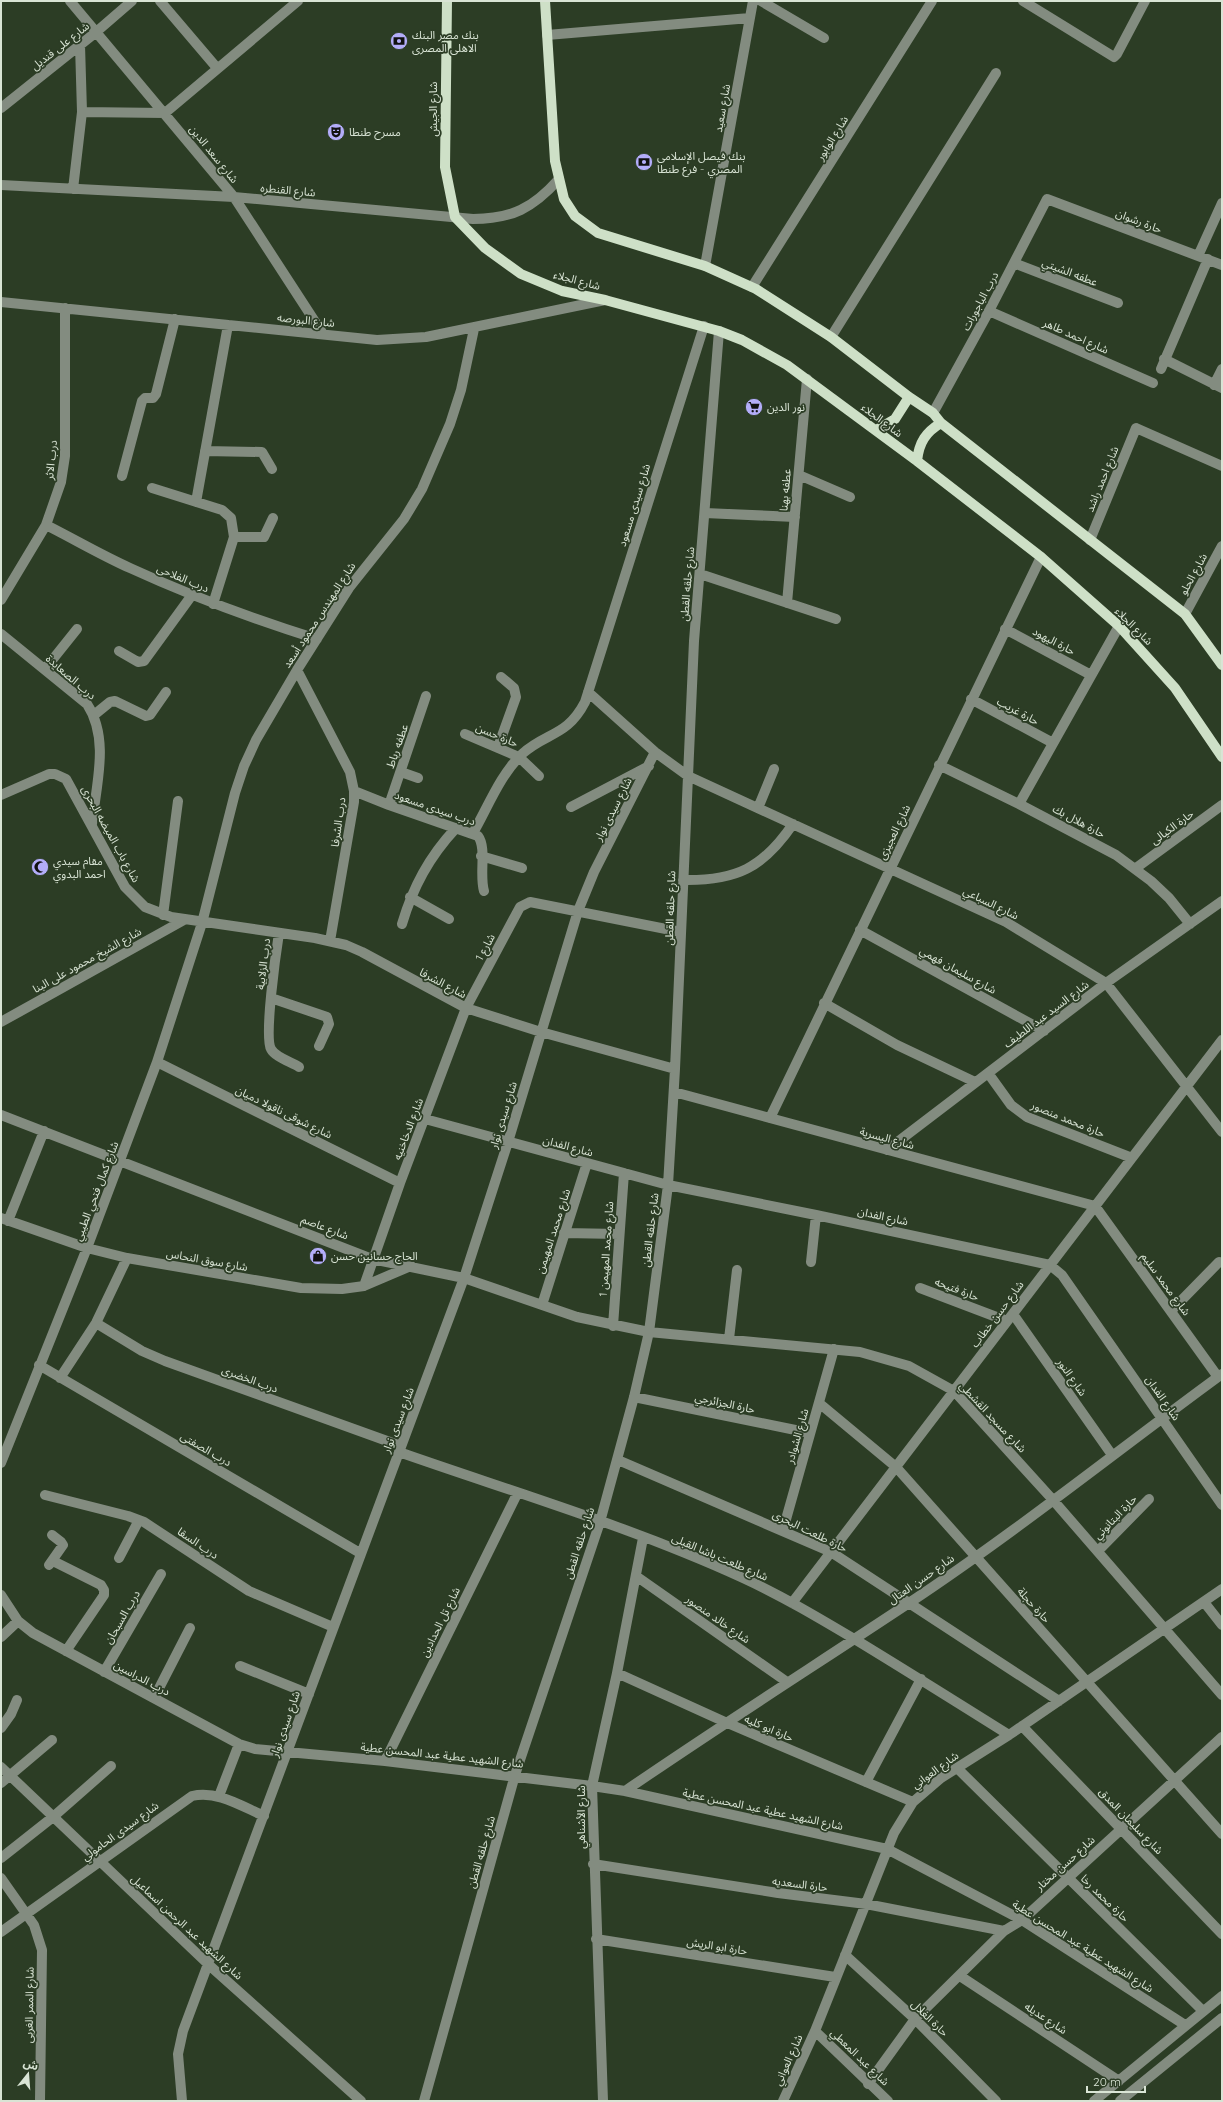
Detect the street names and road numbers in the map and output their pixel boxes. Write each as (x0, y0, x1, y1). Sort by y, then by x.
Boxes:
street label: شارع على قنديل (28, 19, 93, 74)
street label: شارع الجيش (426, 81, 441, 137)
street label: شارع سعيد (711, 82, 734, 133)
street label: شارع الوابور (812, 113, 852, 164)
street label: شارع سعد الدين (186, 122, 242, 187)
street label: شارع القنطره (260, 181, 317, 200)
street label: حارة رشوان (1114, 206, 1165, 236)
street label: عطفه الشيتي (1039, 255, 1100, 292)
street label: شارع الجلاء (552, 267, 602, 294)
street label: درب الباجورات (959, 269, 1002, 333)
street label: شارع البورصه (276, 310, 336, 331)
street label: شارع احمد طاهر (1040, 315, 1111, 358)
street label: شارع الجلاء (858, 400, 906, 441)
street label: درب الاثر (42, 439, 60, 482)
street label: شارع احمد راشد (1082, 444, 1123, 514)
street label: شارع سيدى مسعود (615, 462, 654, 548)
street label: عطفه بهنا (776, 468, 794, 512)
street label: شارع حلقه القطن (677, 546, 698, 622)
street label: شارع الحلو (1176, 550, 1211, 598)
street label: شارع المهندس محمود أسعد (280, 559, 359, 671)
street label: درب الفلاحى (155, 561, 211, 595)
street label: شارع الجلاء (1111, 604, 1156, 649)
street label: حارة اليهود (1030, 624, 1078, 658)
street label: درب الصعايدة (43, 651, 99, 703)
street label: حارة غريب (994, 694, 1042, 728)
street label: حارة حسن (474, 720, 521, 750)
street label: عطفه رباط (383, 722, 411, 770)
street label: شارع سيدى نوار (591, 775, 636, 844)
street label: شارع باب الميضه البحرى (78, 783, 144, 886)
street label: درب سيدى مسعود (393, 788, 477, 829)
street label: درب الشرفا (328, 796, 349, 848)
street label: حارة هلال بك (1050, 801, 1108, 841)
street label: شارع العجيزى (875, 802, 914, 862)
street label: حارة الكيالى (1148, 806, 1197, 847)
street label: شارع حلقه القطن (662, 870, 679, 946)
street label: شارع السباعي (960, 884, 1021, 925)
street label: شارع الشيخ محمود على البنا (30, 924, 145, 997)
street label: شارع 1 (472, 931, 499, 963)
street label: درب الزلابية (253, 938, 273, 990)
street label: شارع سليمان فهمي (916, 943, 999, 999)
street label: شارع الشرفا (417, 965, 469, 1002)
street label: شارع السيد عبد اللطيف (1001, 977, 1092, 1051)
street label: شارع سيدى نوار (486, 1080, 521, 1151)
street label: شارع شوقى ناقولا دميان (233, 1083, 335, 1143)
street label: شارع الدخاخنيه (390, 1096, 427, 1162)
street label: حارة محمد منصور (1028, 1098, 1107, 1140)
street label: شارع اليسرية (858, 1124, 916, 1153)
street label: شارع الفدان (541, 1133, 595, 1160)
street label: شارع كمال فتحي الطيبي (71, 1139, 124, 1244)
street label: شارع محمد المهيمن (533, 1186, 574, 1275)
street label: شارع حلقه القطن (638, 1192, 663, 1268)
street label: شارع محمد المهيمن 1 (596, 1201, 617, 1297)
street label: شارع الفدان (856, 1204, 910, 1229)
street label: شارع عاصم (299, 1212, 351, 1244)
street label: شارع سوق النحاس (165, 1246, 249, 1275)
street label: شارع محمد سليم (1137, 1250, 1194, 1320)
street label: حارة فتيحه (933, 1274, 982, 1304)
street label: شارع حسن خطاب (967, 1278, 1028, 1351)
street label: شارع النور (1053, 1355, 1090, 1399)
street label: درب الخضرى (220, 1362, 280, 1396)
street label: شارع الفدان (1142, 1373, 1184, 1424)
street label: شارع مسجد القشطي (955, 1379, 1030, 1457)
street label: شارع سيدى نوار (379, 1385, 418, 1456)
street label: حارة الجزائرجي (693, 1390, 757, 1419)
street label: شارع الشوادر (782, 1407, 813, 1466)
street label: درب الصفتى (178, 1429, 234, 1469)
street label: حارة البتانوني (1090, 1491, 1142, 1544)
street label: شارع حلقه القطن (561, 1505, 598, 1581)
street label: حارة طلعت البحرى (770, 1507, 850, 1555)
street label: درب السقا (175, 1524, 221, 1562)
street label: شارع طلعت باشا القبلى (669, 1530, 770, 1585)
street label: شارع حسن العتال (885, 1551, 958, 1608)
street label: شارع تل الحدادين (417, 1584, 464, 1660)
street label: حارة حجلة (1014, 1584, 1054, 1626)
street label: درب السبحان (101, 1588, 143, 1646)
street label: شارع خالد منصور (682, 1591, 753, 1647)
street label: درب الدراسين (111, 1657, 173, 1699)
street label: شارع سيدى نوار (267, 1689, 304, 1760)
street label: حارة ابو كليه (742, 1711, 796, 1745)
street label: شارع الشهيد عطية عبد المحسن عطية (360, 1739, 525, 1772)
street label: شارع العواني (909, 1748, 963, 1794)
street label: شارع الأشناهي (574, 1785, 591, 1849)
street label: شارع الشهيد عطية عبد المحسن عطية (681, 1785, 845, 1834)
street label: شارع سليمان المدق (1095, 1785, 1166, 1858)
street label: شارع سيدى الحامولي (79, 1798, 163, 1866)
street label: شارع حلقه القطن (464, 1814, 499, 1890)
street label: شارع حسن مختار (1032, 1832, 1099, 1895)
street label: حارة محمد رخا (1078, 1871, 1133, 1925)
street label: شارع الشهيد عبد الرحمن اسماعيل (128, 1872, 246, 1983)
street label: حارة السعديه (771, 1874, 829, 1894)
street label: شارع الشهيد عطية عبد المحسن عطية (1009, 1897, 1156, 1996)
street label: حارة ابو الريش (686, 1934, 749, 1958)
street label: شارع الممر الغربى (21, 1966, 38, 2043)
street label: حارة الغلال (909, 1997, 952, 2039)
street label: شارع عديله (1022, 1999, 1070, 2038)
street label: شارع عبد المعطي (826, 2026, 892, 2091)
street label: شارع العواني (771, 2032, 808, 2089)

